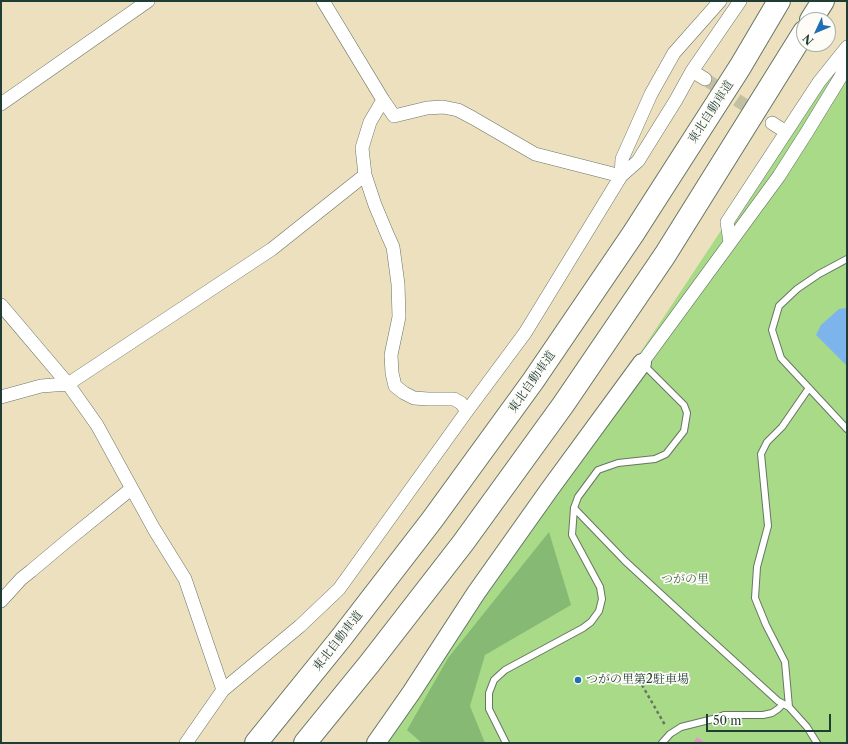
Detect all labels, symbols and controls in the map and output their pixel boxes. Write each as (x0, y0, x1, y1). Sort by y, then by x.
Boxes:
north arrow (796, 12, 836, 52)
text: N (800, 31, 816, 48)
street label: 東北自動車道 (685, 78, 737, 146)
street label: 東北自動車道 (505, 348, 559, 416)
park label: つがの里 (661, 573, 709, 587)
street label: 東北自動車道 (310, 608, 366, 674)
place label: つがの里第2駐車場 (586, 673, 689, 687)
marker: つがの里第2駐車場 (573, 675, 583, 685)
scale bar (708, 706, 833, 732)
text: 50 m (713, 713, 742, 728)

